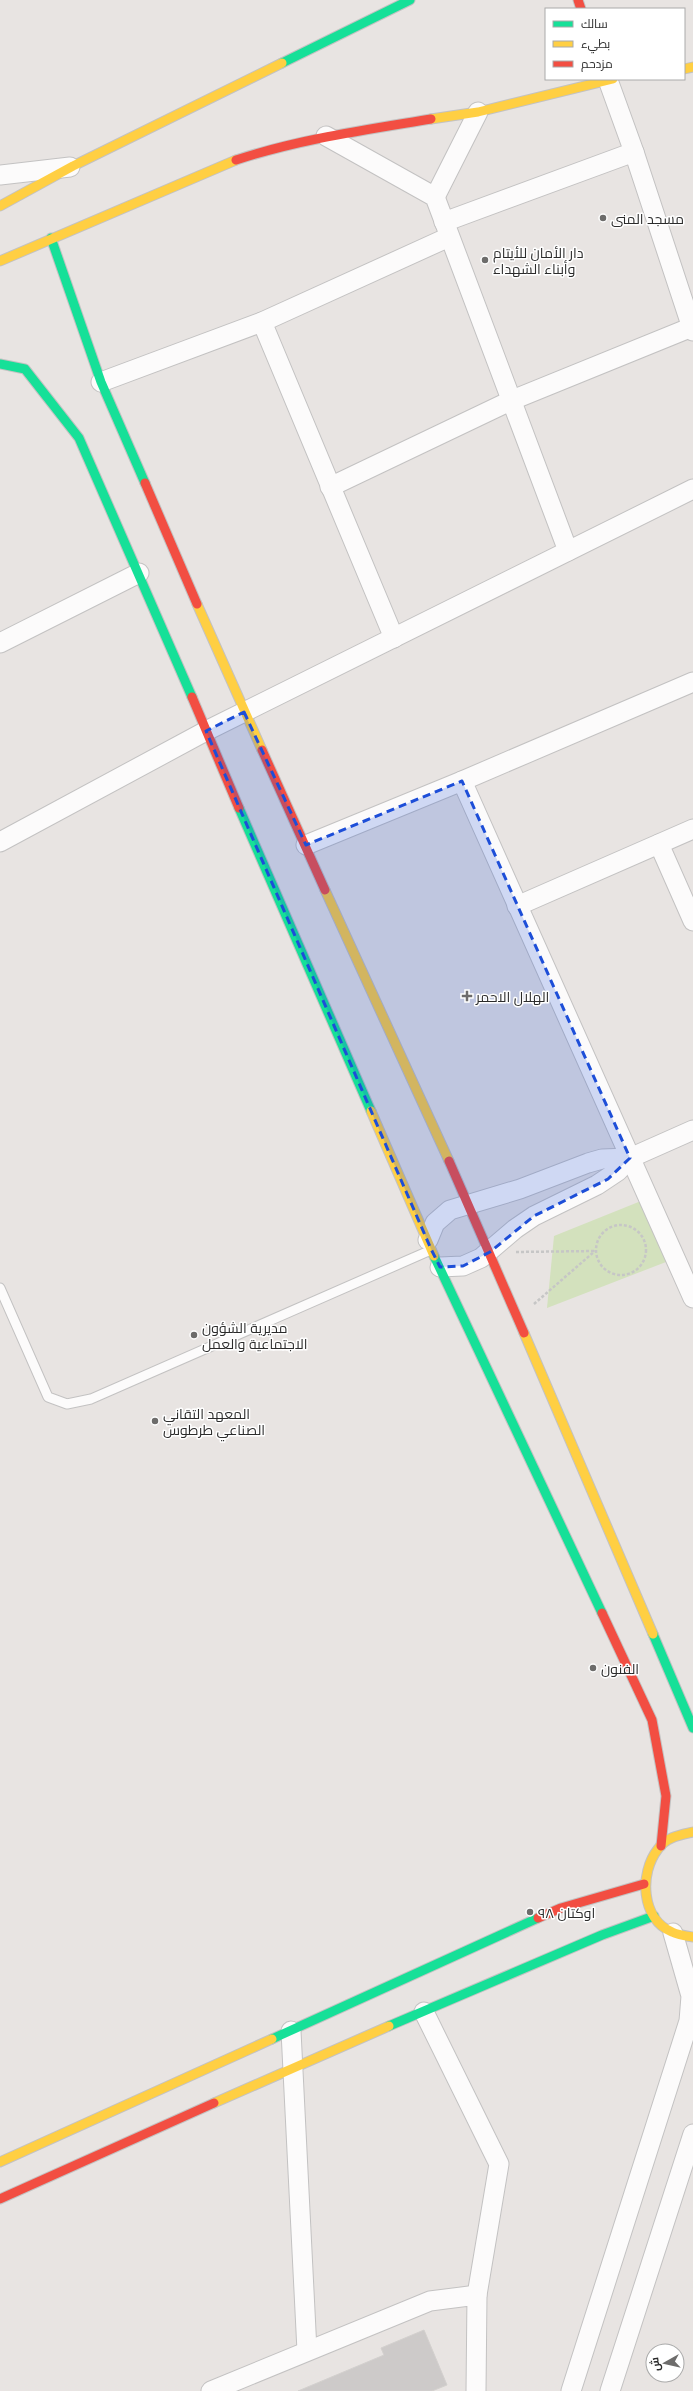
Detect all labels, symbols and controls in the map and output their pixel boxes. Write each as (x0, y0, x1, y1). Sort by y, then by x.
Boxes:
legend (545, 8, 685, 80)
text: سالك (581, 16, 608, 31)
text: بطيء (581, 36, 610, 54)
text: مزدحم (581, 56, 613, 72)
place label: مسجد المنى (611, 210, 684, 227)
marker: مسجد المنى (598, 213, 608, 223)
place label: دار الأمان للأيتام وأبناء الشهداء (493, 244, 583, 277)
marker: دار الأمان للأيتام وأبناء الشهداء (480, 255, 490, 265)
place label: الهلال الاحمر (475, 988, 549, 1006)
marker: الهلال الاحمر (461, 990, 473, 1002)
place label: مديرية الشؤون الاجتماعية والعمل (202, 1319, 308, 1352)
marker: مديرية الشؤون الاجتماعية والعمل (189, 1330, 199, 1340)
place label: المعهد التقاني الصناعي طرطوس (163, 1405, 265, 1442)
marker: المعهد التقاني الصناعي طرطوس (150, 1416, 160, 1426)
place label: الفنون (601, 1660, 639, 1677)
marker: الفنون (588, 1663, 598, 1673)
place label: اوكتان ٩٨ (538, 1904, 595, 1921)
marker: اوكتان ٩٨ (525, 1907, 535, 1917)
north arrow (645, 2343, 685, 2383)
text: ش (647, 2356, 663, 2372)

